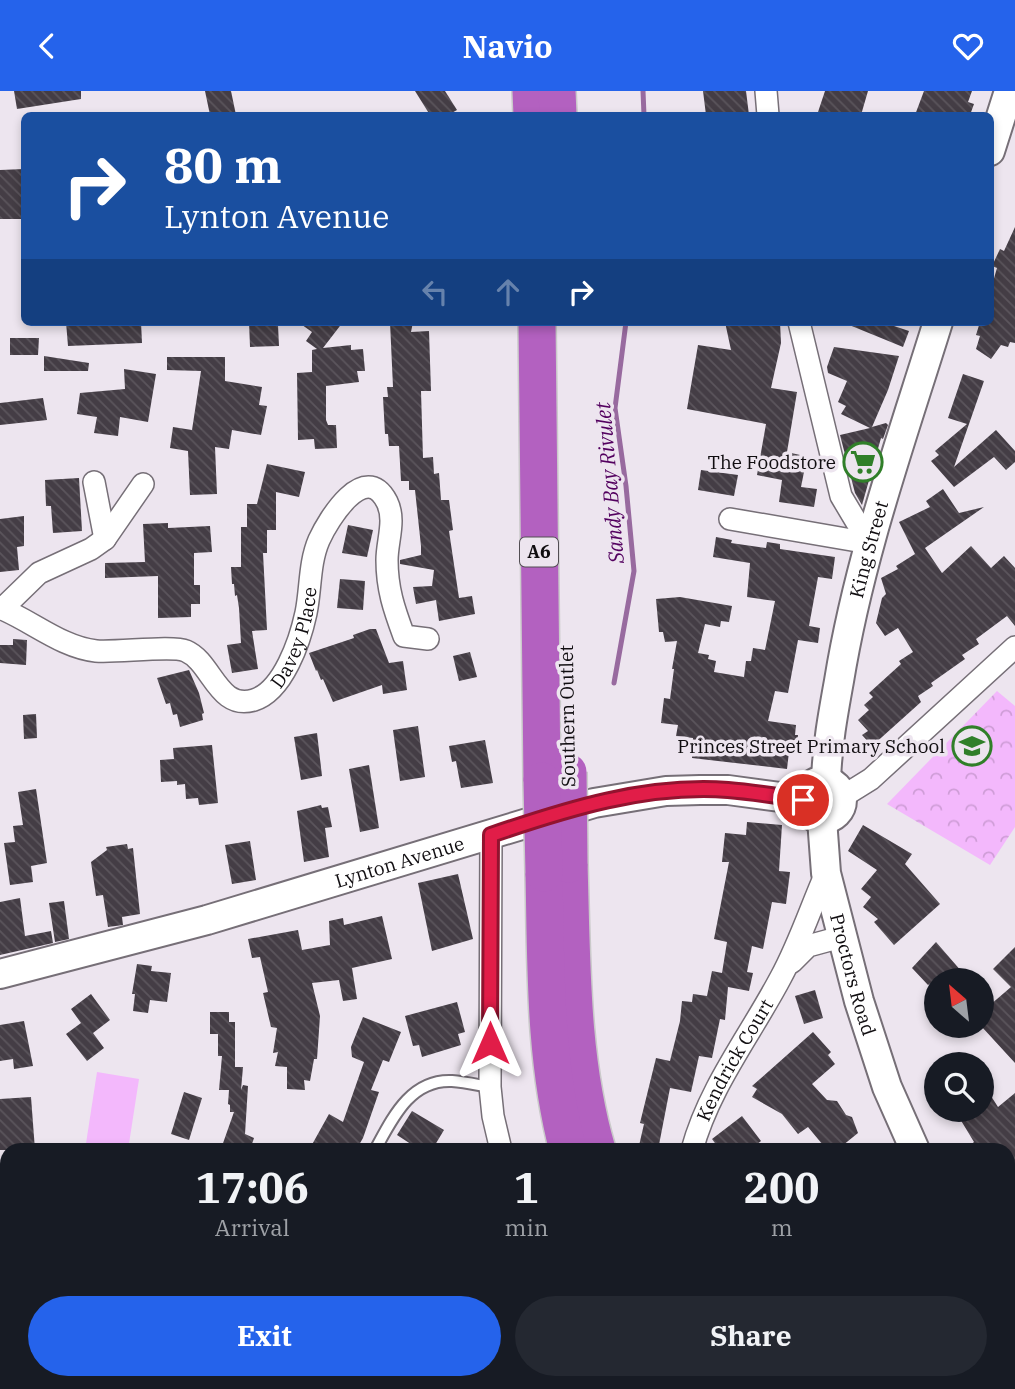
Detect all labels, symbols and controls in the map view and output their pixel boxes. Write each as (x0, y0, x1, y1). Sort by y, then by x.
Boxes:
text: Navio (462, 25, 553, 67)
icon: back (28, 27, 66, 65)
icon: heart (949, 27, 987, 65)
text: 80 m (164, 133, 282, 196)
icon: right (49, 140, 140, 231)
text: Lynton Avenue (164, 195, 389, 237)
icon: left (416, 273, 454, 311)
icon: ahead (489, 273, 527, 311)
icon: right (562, 273, 600, 311)
water label: Sandy Bay Rivulet (588, 401, 630, 566)
supermarket icon: The Foodstore (842, 441, 884, 483)
place label: The Foodstore (708, 450, 836, 474)
street label: King Street (844, 498, 893, 600)
road number: A6 (520, 538, 558, 567)
street label: Davey Place (265, 586, 321, 693)
street label: Southern Outlet (554, 644, 580, 787)
school or university icon: Princes Street Primary School (951, 725, 993, 767)
place label: Princes Street Primary School (677, 734, 945, 758)
pin (773, 770, 833, 830)
icon: arrive (784, 781, 822, 819)
street label: Lynton Avenue (332, 831, 467, 893)
street label: Proctors Road (825, 911, 881, 1038)
north arrow (924, 968, 994, 1038)
map controls (924, 968, 994, 1122)
street label: Kendrick Court (691, 994, 778, 1125)
position arrow (453, 1006, 527, 1080)
button: search (924, 1052, 994, 1122)
text: 17:06 (195, 1160, 309, 1215)
text: 1 (514, 1160, 539, 1215)
text: 200 (744, 1160, 819, 1215)
text: Arrival (215, 1212, 290, 1242)
text: min (505, 1212, 548, 1242)
text: m (771, 1212, 793, 1242)
button: Exit (28, 1296, 501, 1376)
button: Share (515, 1296, 987, 1376)

